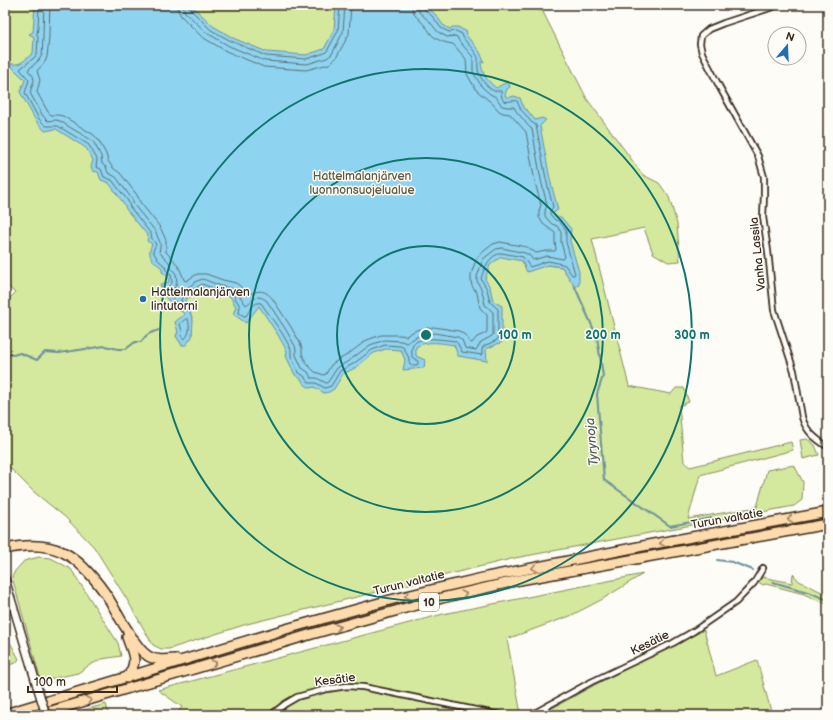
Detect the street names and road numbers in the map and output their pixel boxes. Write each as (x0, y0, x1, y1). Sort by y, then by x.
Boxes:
street label: Vanha Lassila (747, 216, 769, 292)
street label: Turun valtatie (690, 505, 764, 533)
street label: Turun valtatie (372, 567, 446, 599)
road number: 10 (419, 593, 439, 611)
street label: Kesätie (628, 627, 672, 659)
street label: Kesätie (314, 670, 356, 690)

